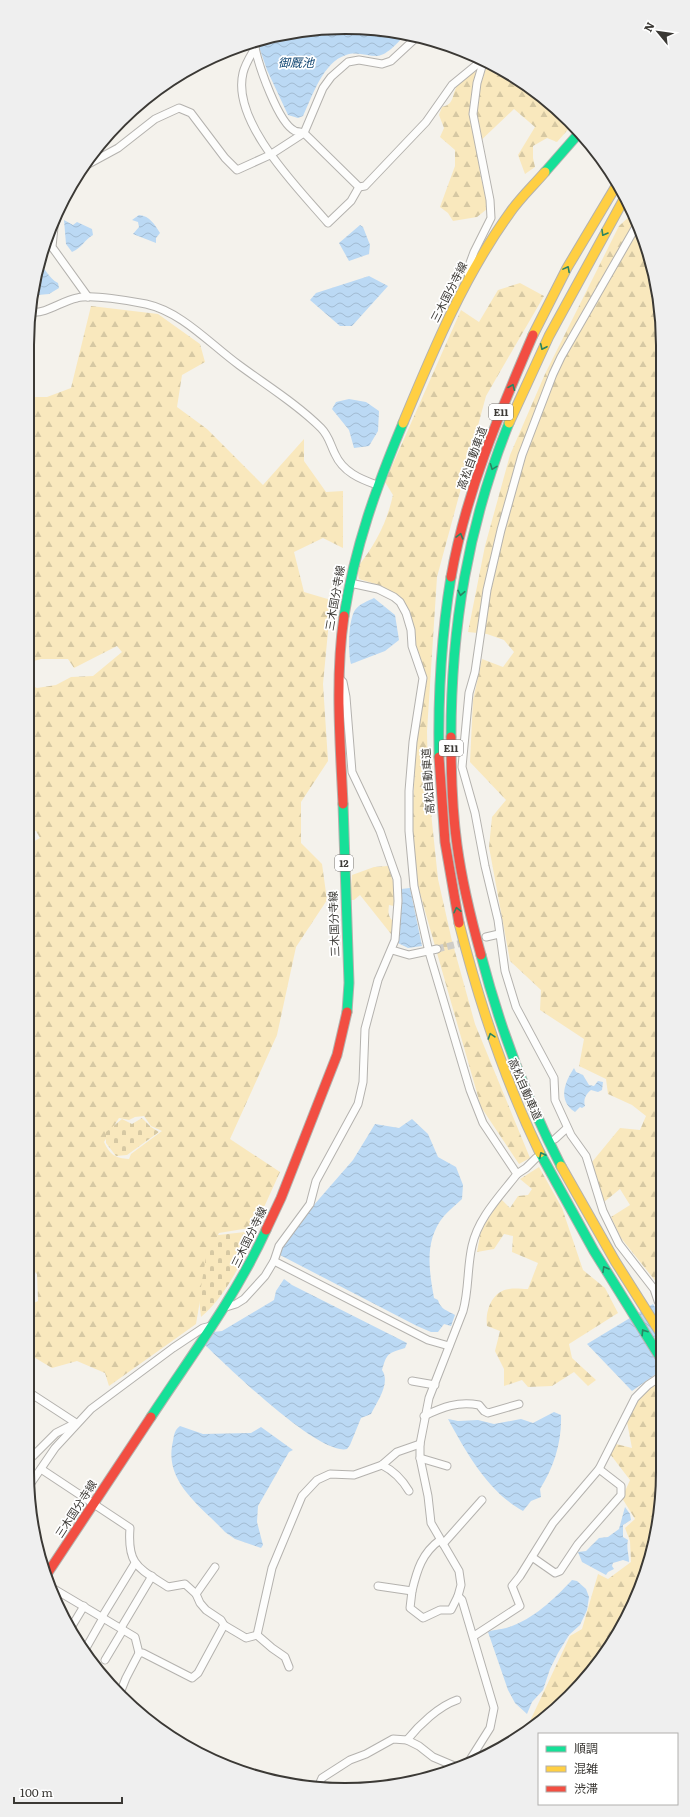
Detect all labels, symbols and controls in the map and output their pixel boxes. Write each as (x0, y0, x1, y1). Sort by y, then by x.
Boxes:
north arrow (638, 12, 678, 52)
text: N (639, 19, 658, 35)
water label: 御厩池 (278, 53, 315, 71)
one-way arrow (602, 228, 609, 236)
street label: 三木国分寺線 (426, 259, 470, 325)
one-way arrow (562, 266, 569, 273)
one-way arrow (540, 343, 548, 351)
one-way arrow (507, 383, 515, 390)
road number: E11 (489, 404, 513, 420)
street label: 高松自動車道 (452, 424, 490, 491)
one-way arrow (489, 464, 497, 471)
one-way arrow (455, 533, 464, 540)
street label: 三木国分寺線 (320, 564, 348, 632)
one-way arrow (457, 590, 465, 596)
road number: E11 (439, 740, 463, 756)
street label: 高松自動車道 (417, 748, 437, 815)
road number: 12 (335, 855, 353, 871)
street label: 三木国分寺線 (324, 891, 342, 957)
one-way arrow (453, 907, 461, 914)
one-way arrow (487, 1032, 496, 1039)
street label: 高松自動車道 (505, 1055, 547, 1122)
one-way arrow (540, 1152, 547, 1159)
street label: 三木国分寺線 (226, 1203, 270, 1270)
one-way arrow (602, 1266, 609, 1273)
one-way arrow (641, 1330, 648, 1337)
street label: 三木国分寺線 (50, 1476, 100, 1540)
legend (538, 1733, 678, 1805)
text: 順調 (574, 1739, 598, 1757)
text: 混雑 (574, 1759, 598, 1777)
scale bar (14, 1779, 122, 1805)
text: 渋滞 (574, 1779, 598, 1797)
text: 100 m (20, 1783, 53, 1801)

